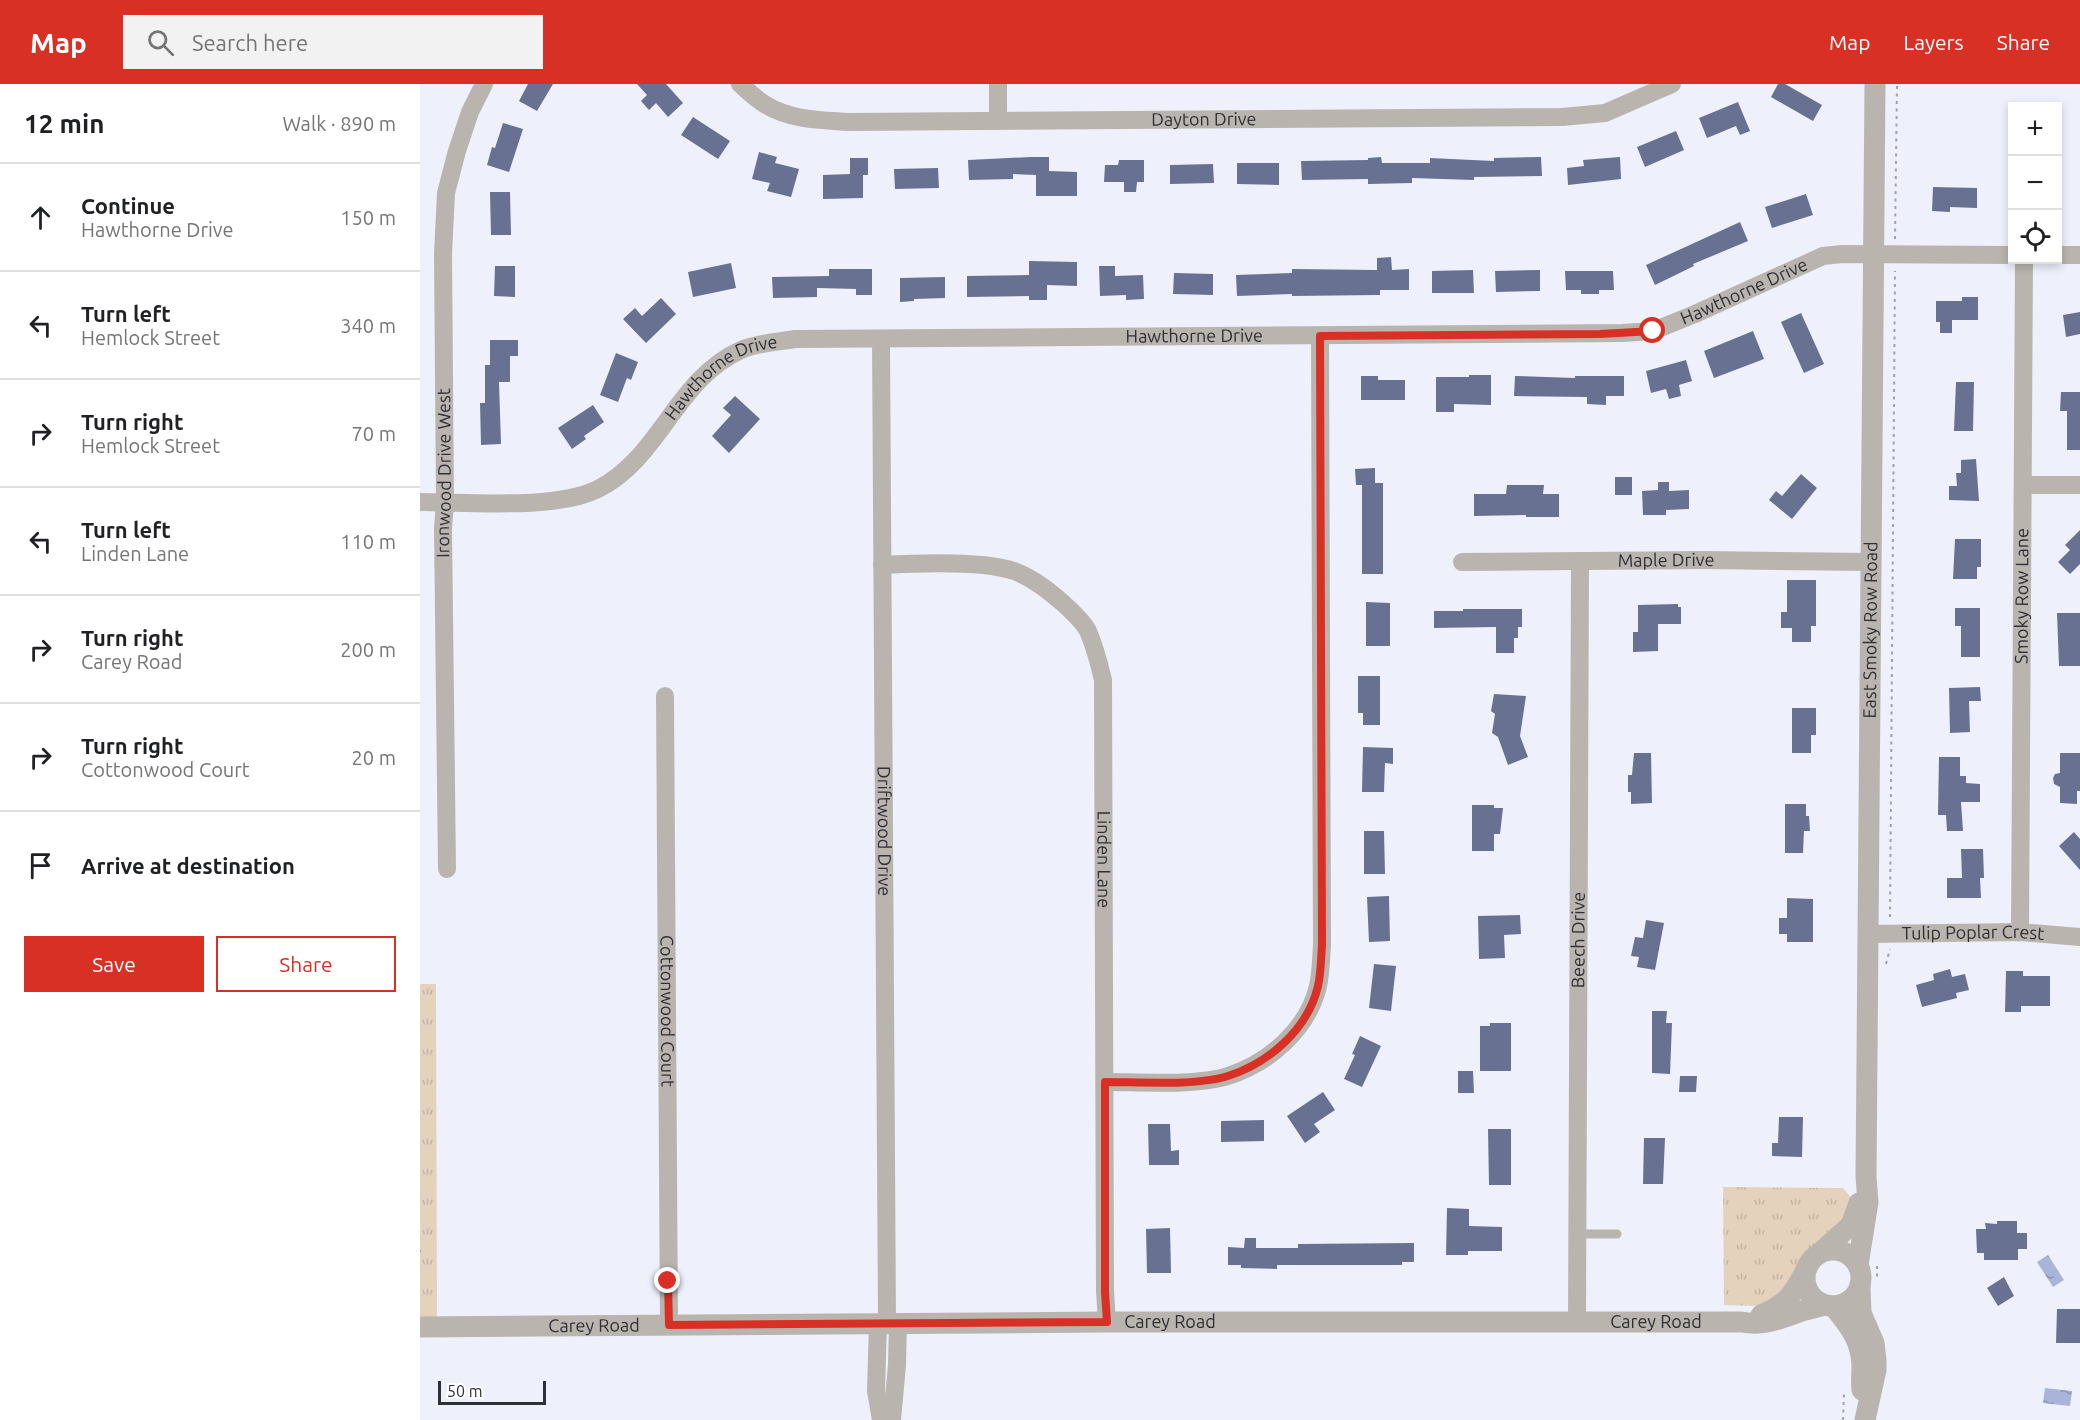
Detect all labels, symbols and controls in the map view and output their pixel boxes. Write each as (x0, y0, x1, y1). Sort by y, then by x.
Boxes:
search box (123, 15, 543, 69)
icon: search (144, 26, 177, 59)
text: Map (30, 27, 87, 58)
text: Search here (192, 30, 308, 55)
text: Map (1829, 30, 1870, 54)
text: Layers (1903, 30, 1964, 54)
text: Share (1997, 30, 2050, 54)
map controls (2008, 102, 2062, 264)
button: + (2008, 102, 2062, 156)
street label: Dayton Drive (1151, 108, 1257, 129)
text: 12 min (24, 109, 104, 138)
text: Walk · 890 m (283, 112, 396, 135)
button: − (2008, 156, 2062, 210)
text: Continue (81, 193, 175, 218)
icon: ahead (24, 201, 57, 234)
text: 150 m (340, 206, 396, 229)
button: locate (2008, 210, 2062, 264)
text: Hawthorne Drive (81, 218, 234, 241)
street label: Hawthorne Drive (1677, 253, 1810, 328)
text: Turn left (81, 301, 171, 326)
icon: left (24, 309, 57, 342)
text: 340 m (340, 314, 396, 337)
route start (1639, 317, 1665, 343)
street label: Hawthorne Drive (1125, 325, 1263, 346)
text: Hemlock Street (81, 326, 220, 349)
street label: Hawthorne Drive (660, 331, 778, 423)
street label: Ironwood Drive West (432, 388, 454, 558)
text: Turn right (81, 409, 183, 434)
icon: right (24, 417, 57, 450)
text: 70 m (352, 422, 396, 445)
text: Hemlock Street (81, 434, 220, 457)
text: Turn left (81, 517, 171, 542)
icon: left (24, 525, 57, 558)
street label: Smoky Row Lane (2011, 528, 2031, 664)
text: 110 m (340, 530, 396, 553)
street label: East Smoky Row Road (1859, 541, 1880, 719)
text: Linden Lane (81, 542, 189, 565)
street label: Maple Drive (1617, 549, 1715, 570)
text: Turn right (81, 625, 183, 650)
icon: right (24, 633, 57, 666)
text: 200 m (340, 638, 396, 661)
text: Carey Road (81, 650, 182, 673)
text: Turn right (81, 733, 183, 758)
icon: right (24, 741, 57, 774)
text: 20 m (352, 746, 396, 769)
text: Cottonwood Court (81, 758, 250, 781)
street label: Driftwood Drive (875, 766, 895, 896)
street label: Linden Lane (1094, 811, 1115, 908)
icon: arrive (24, 849, 57, 882)
text: Arrive at destination (81, 853, 295, 878)
street label: Beech Drive (1567, 892, 1588, 988)
street label: Tulip Poplar Crest (1901, 921, 2045, 943)
street label: Cottonwood Court (658, 935, 678, 1087)
button: Save (24, 936, 204, 992)
button: Share (216, 936, 396, 992)
route end (654, 1267, 680, 1293)
street label: Carey Road (1124, 1311, 1216, 1331)
street label: Carey Road (1610, 1311, 1702, 1331)
street label: Carey Road (548, 1314, 640, 1335)
scale bar (438, 1378, 546, 1406)
text: 50 m (447, 1382, 483, 1400)

